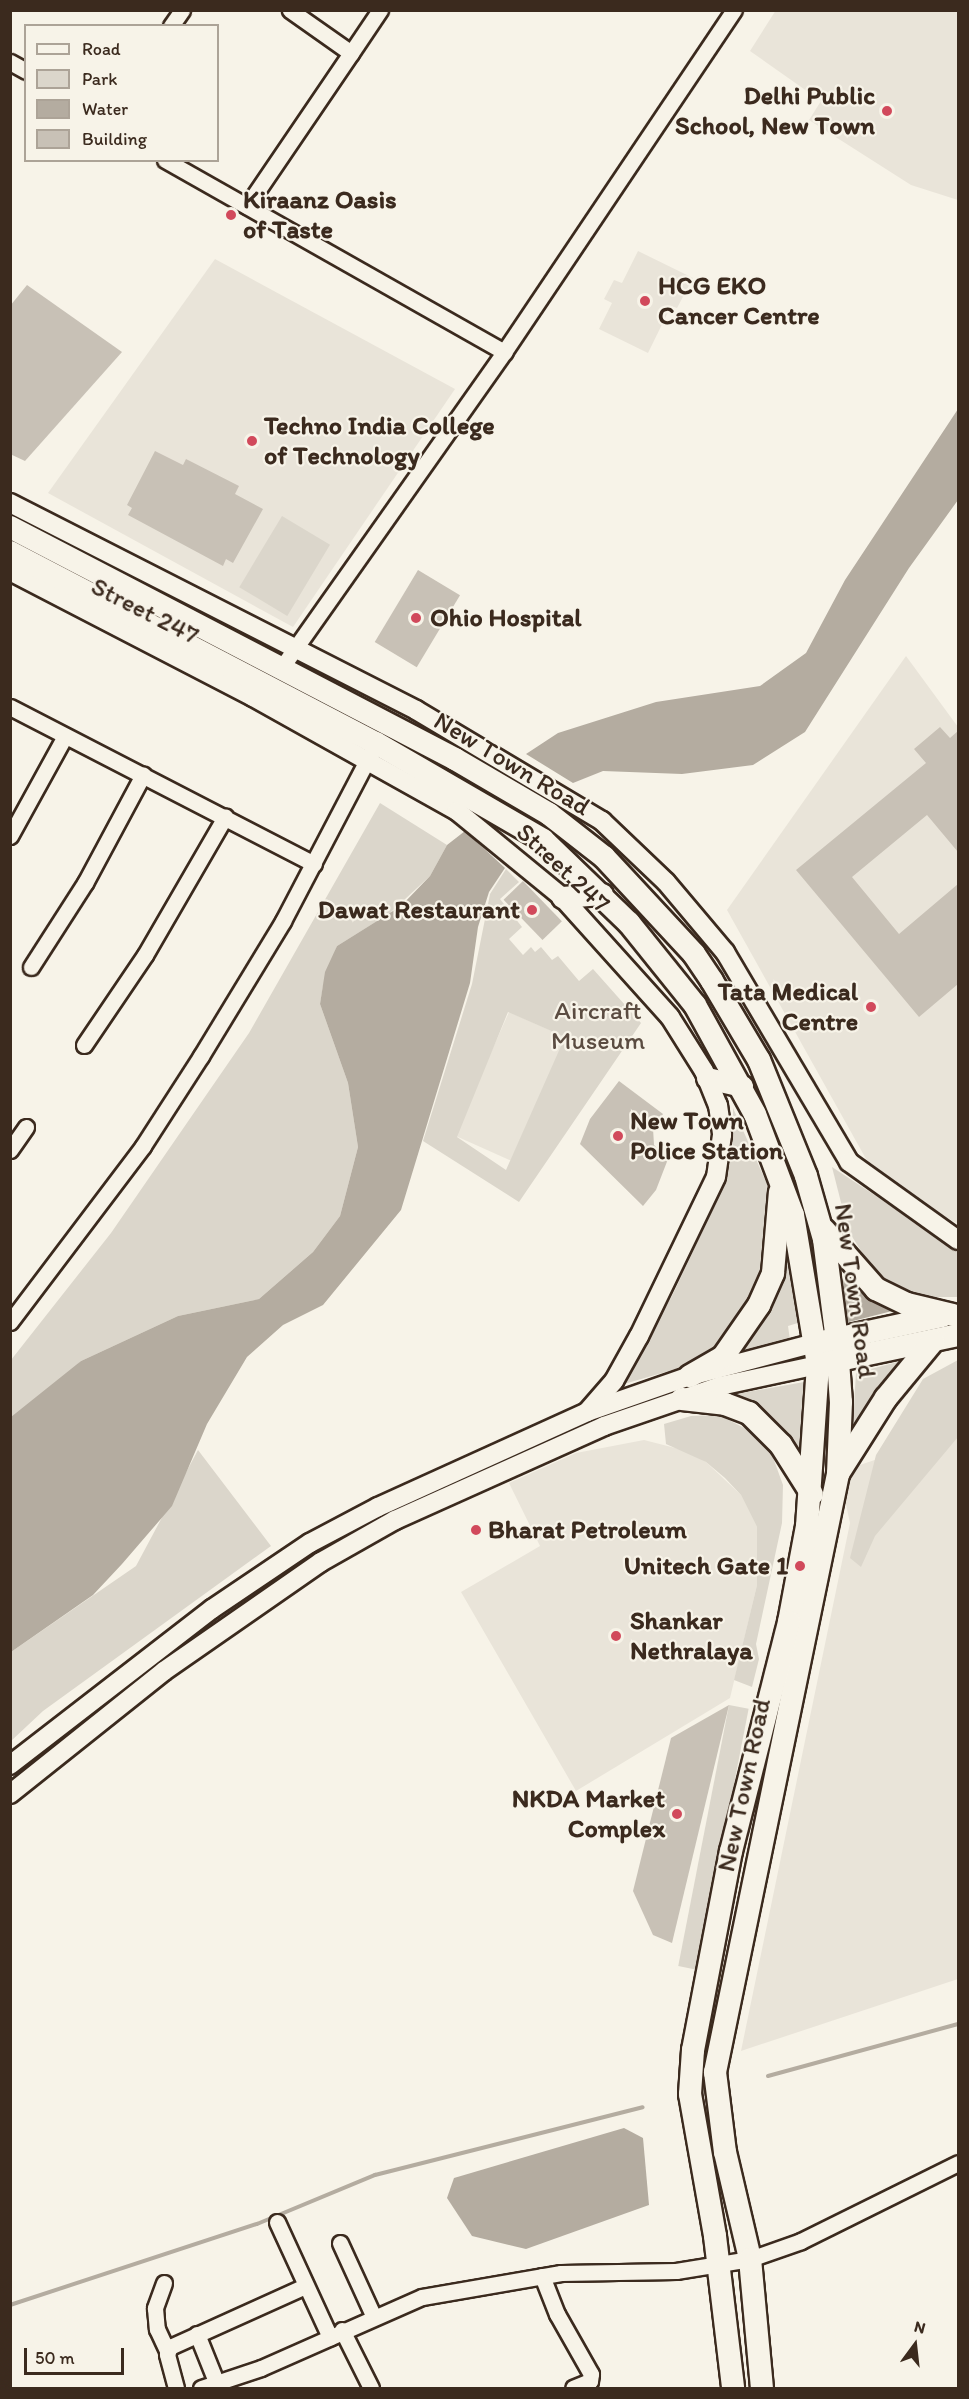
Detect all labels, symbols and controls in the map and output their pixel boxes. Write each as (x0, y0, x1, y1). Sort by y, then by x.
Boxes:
legend (24, 24, 219, 162)
text: Road (82, 38, 121, 60)
text: Park (82, 68, 117, 90)
place label: Delhi Public School, New Town (679, 80, 875, 142)
text: Water (82, 98, 128, 120)
marker: Delhi Public School, New Town (880, 104, 894, 118)
text: Building (82, 128, 147, 150)
place label: Kiraanz Oasis of Taste (243, 184, 397, 246)
marker: Kiraanz Oasis of Taste (224, 208, 238, 222)
place label: HCG EKO Cancer Centre (658, 270, 820, 332)
marker: HCG EKO Cancer Centre (636, 292, 654, 310)
place label: Techno India College of Technology (264, 410, 494, 472)
marker: Techno India College of Technology (245, 434, 259, 448)
street label: Street 247 (86, 571, 204, 651)
place label: Ohio Hospital (430, 602, 582, 634)
marker: Ohio Hospital (407, 609, 425, 627)
street label: New Town Road (430, 706, 594, 822)
street label: Street 247 (510, 817, 616, 919)
place label: Dawat Restaurant (318, 894, 520, 926)
marker: Dawat Restaurant (525, 903, 539, 917)
place label: Tata Medical Centre (718, 976, 858, 1038)
park label: Aircraft Museum (551, 995, 645, 1056)
marker: Tata Medical Centre (862, 998, 880, 1016)
place label: New Town Police Station (630, 1105, 784, 1166)
marker: New Town Police Station (611, 1129, 625, 1143)
street label: New Town Road (828, 1204, 882, 1378)
place label: Bharat Petroleum (488, 1514, 686, 1546)
marker: Bharat Petroleum (469, 1523, 483, 1537)
place label: Unitech Gate 1 (624, 1550, 788, 1582)
marker: Unitech Gate 1 (793, 1559, 807, 1573)
place label: Shankar Nethralaya (630, 1605, 753, 1666)
marker: Shankar Nethralaya (607, 1627, 625, 1645)
street label: New Town Road (711, 1698, 777, 1872)
place label: NKDA Market Complex (512, 1783, 665, 1844)
marker: NKDA Market Complex (670, 1807, 684, 1821)
north arrow (885, 2315, 945, 2375)
text: N (912, 2317, 927, 2338)
scale bar (27, 2336, 128, 2374)
text: 50 m (35, 2347, 75, 2369)

